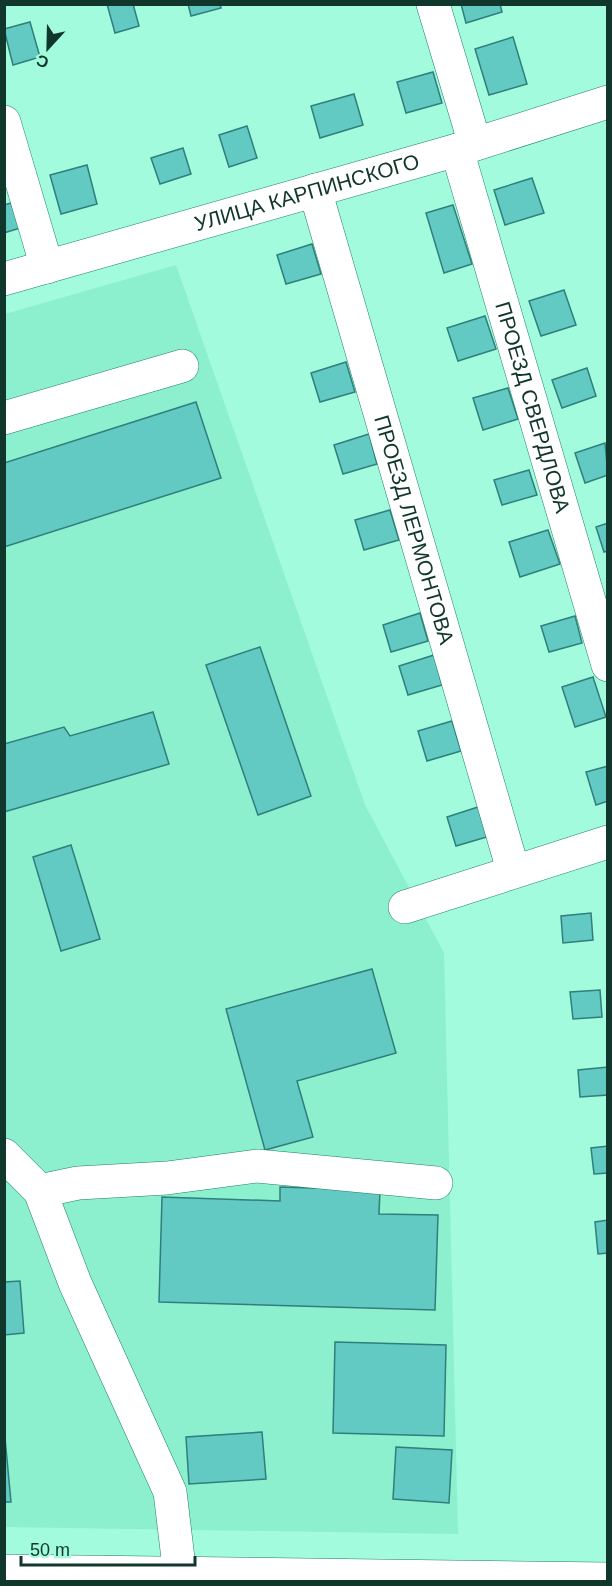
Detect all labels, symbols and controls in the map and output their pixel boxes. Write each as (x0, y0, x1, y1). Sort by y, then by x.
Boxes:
north arrow (18, 18, 78, 78)
text: С (34, 51, 51, 71)
street label: УЛИЦА КАРПИНСКОГО (192, 149, 422, 235)
street label: ПРОЕЗД СВЕРДЛОВА (491, 299, 575, 515)
street label: ПРОЕЗД ЛЕРМОНТОВА (370, 413, 459, 647)
scale bar (21, 1529, 195, 1567)
text: 50 m (30, 1540, 70, 1560)

